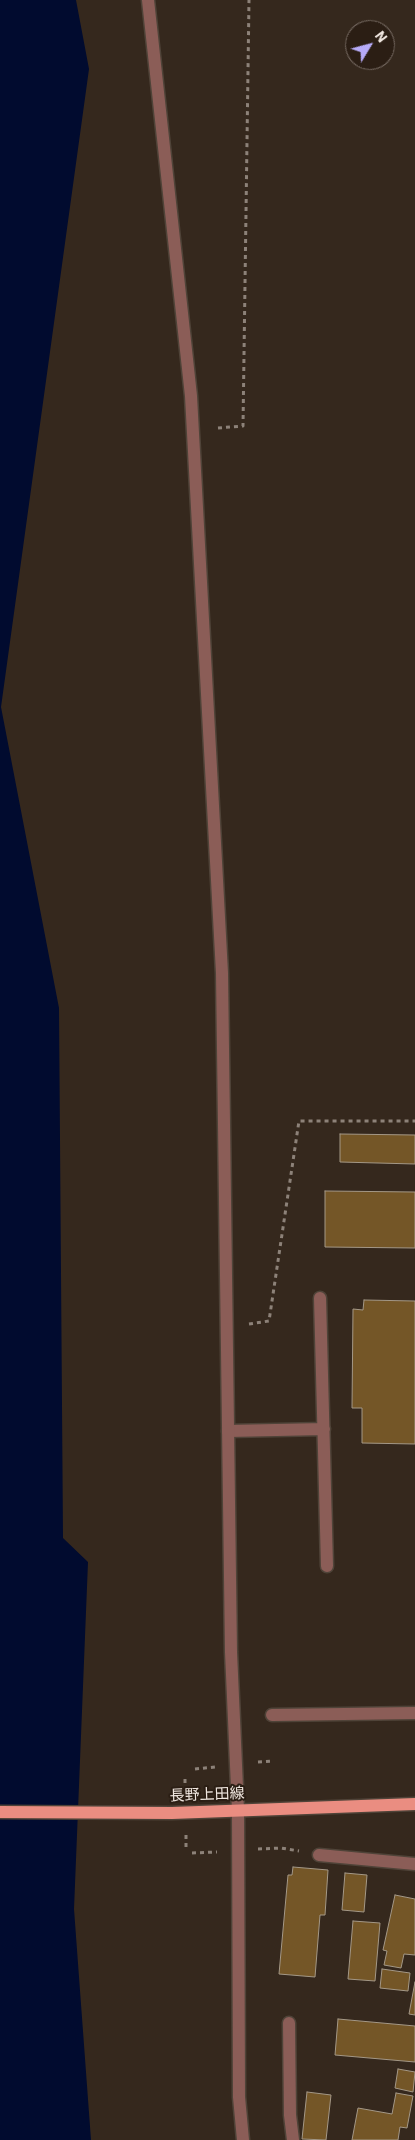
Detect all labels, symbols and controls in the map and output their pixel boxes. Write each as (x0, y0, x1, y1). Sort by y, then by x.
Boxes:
north arrow (345, 20, 395, 70)
text: N (371, 27, 391, 46)
street label: 長野上田線 (169, 1785, 245, 1805)

